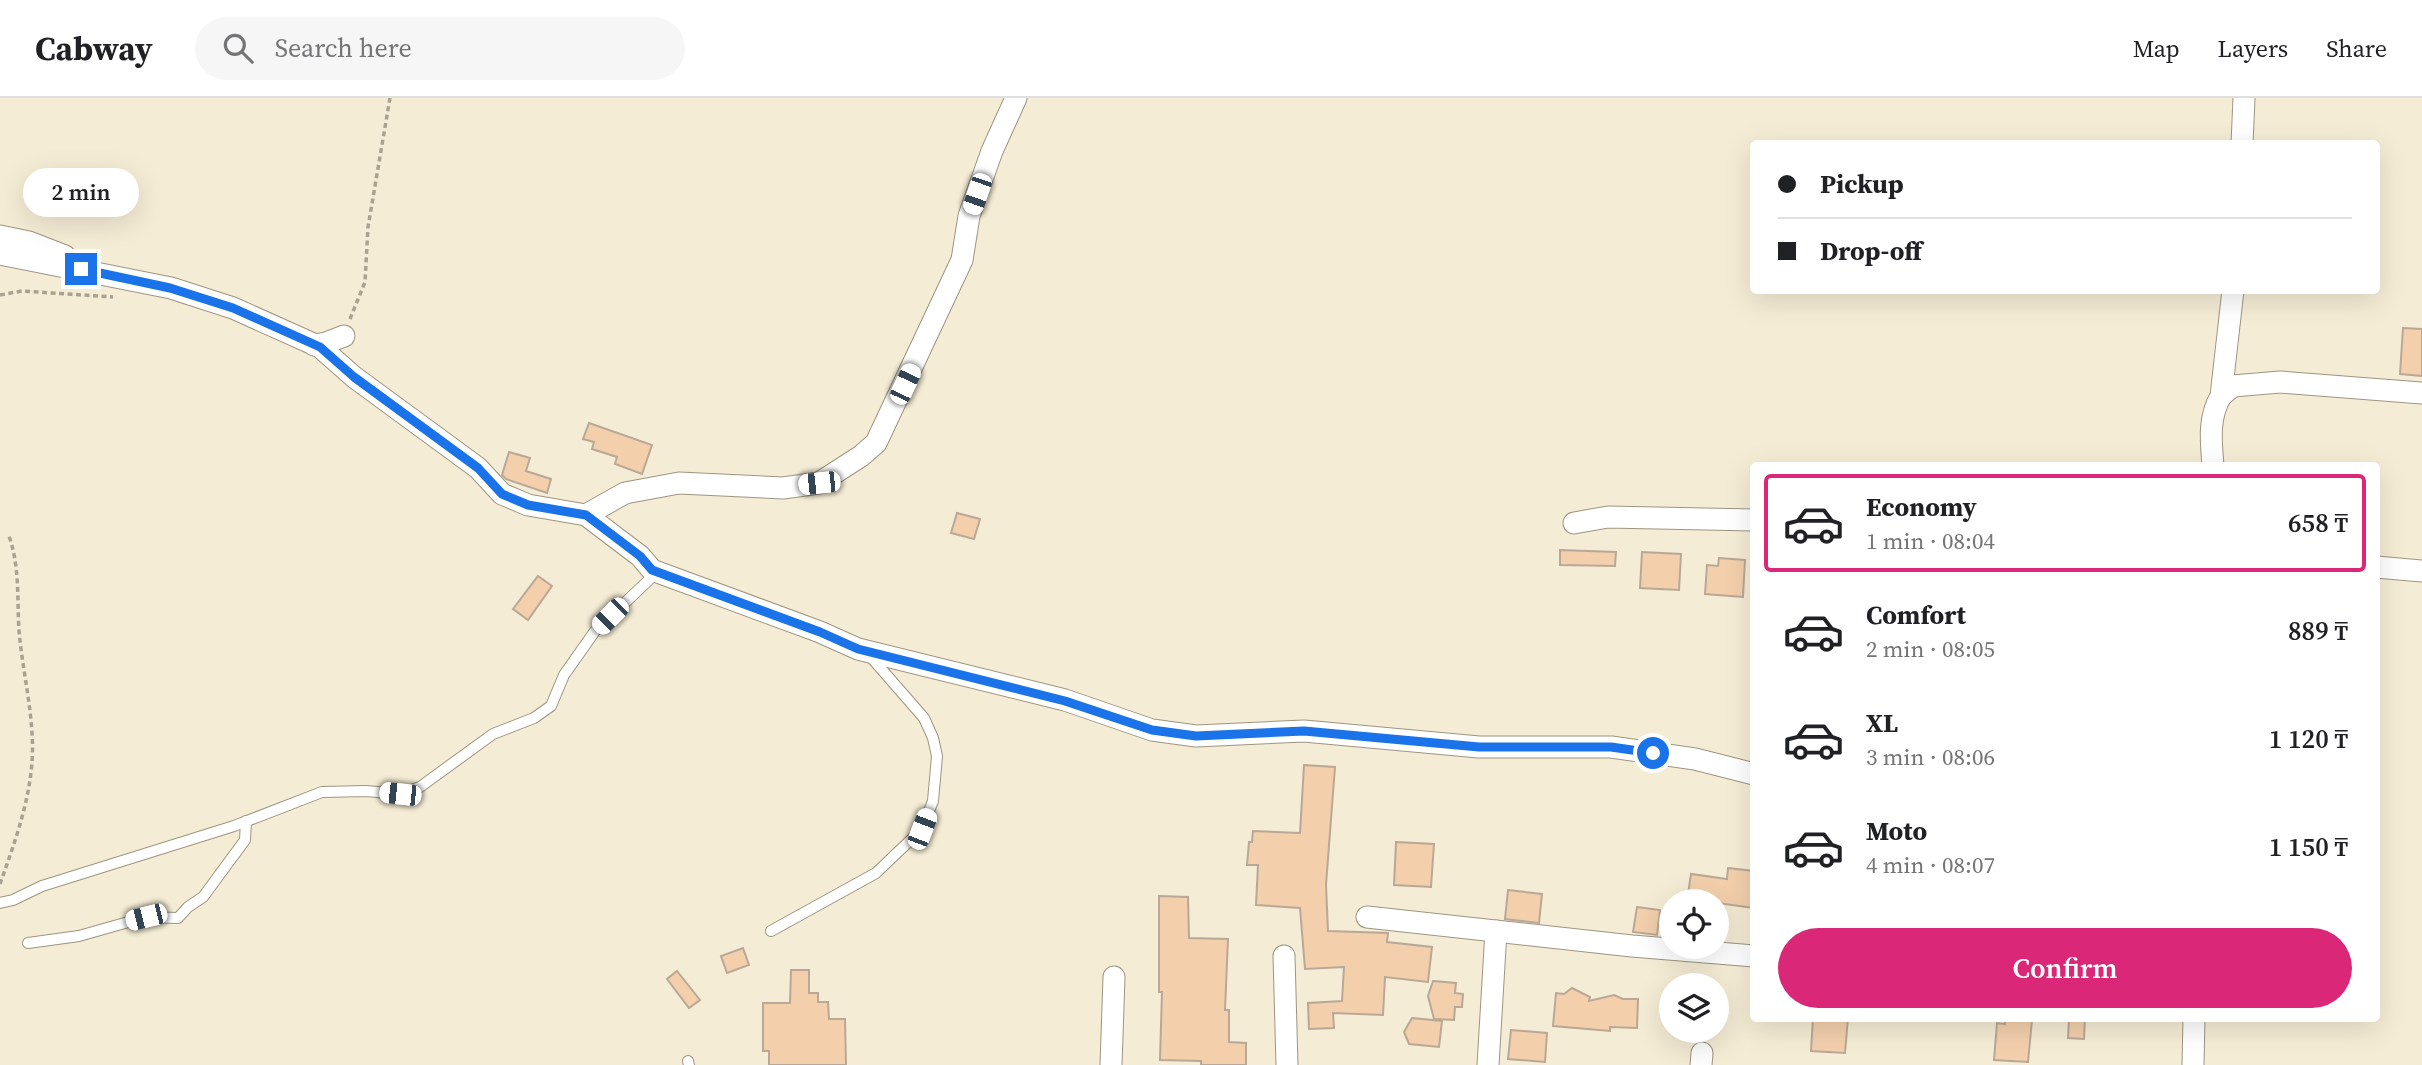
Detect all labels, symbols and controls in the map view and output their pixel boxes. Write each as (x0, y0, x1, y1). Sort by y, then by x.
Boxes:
search box (195, 17, 685, 80)
text: Cabway (35, 26, 153, 71)
icon: search (219, 29, 257, 67)
text: Search here (275, 30, 412, 66)
text: Map (2133, 32, 2180, 65)
text: Layers (2218, 32, 2288, 65)
text: Share (2326, 32, 2387, 65)
text: Pickup (1820, 166, 1904, 202)
callout: 2 min (23, 167, 139, 216)
car (961, 171, 994, 217)
text: 2 min (51, 176, 111, 208)
text: Drop-off (1820, 233, 1922, 269)
route end (65, 253, 97, 285)
car (887, 361, 924, 407)
car (798, 470, 841, 496)
text: Economy (1866, 489, 1977, 525)
icon: car (1782, 492, 1845, 555)
text: 658 ₸ (2288, 505, 2348, 541)
text: 1 min · 08:04 (1866, 525, 1995, 557)
car (588, 594, 633, 638)
text: Comfort (1866, 597, 1966, 633)
icon: car (1782, 600, 1845, 663)
text: 889 ₸ (2288, 613, 2348, 649)
text: 2 min · 08:05 (1866, 633, 1995, 665)
text: XL (1866, 705, 1898, 741)
icon: car (1782, 708, 1845, 771)
text: 1 120 ₸ (2269, 721, 2348, 757)
route start (1637, 737, 1669, 769)
text: 3 min · 08:06 (1866, 741, 1995, 773)
car (379, 781, 422, 807)
car (905, 806, 940, 852)
text: Moto (1866, 813, 1927, 849)
icon: car (1782, 816, 1845, 879)
text: 1 150 ₸ (2269, 829, 2348, 865)
text: 4 min · 08:07 (1866, 849, 1995, 881)
map controls (1659, 889, 1729, 1043)
button: locate (1659, 889, 1729, 959)
car (124, 902, 169, 932)
button: Confirm (1778, 928, 2352, 1008)
button: layers (1659, 973, 1729, 1043)

